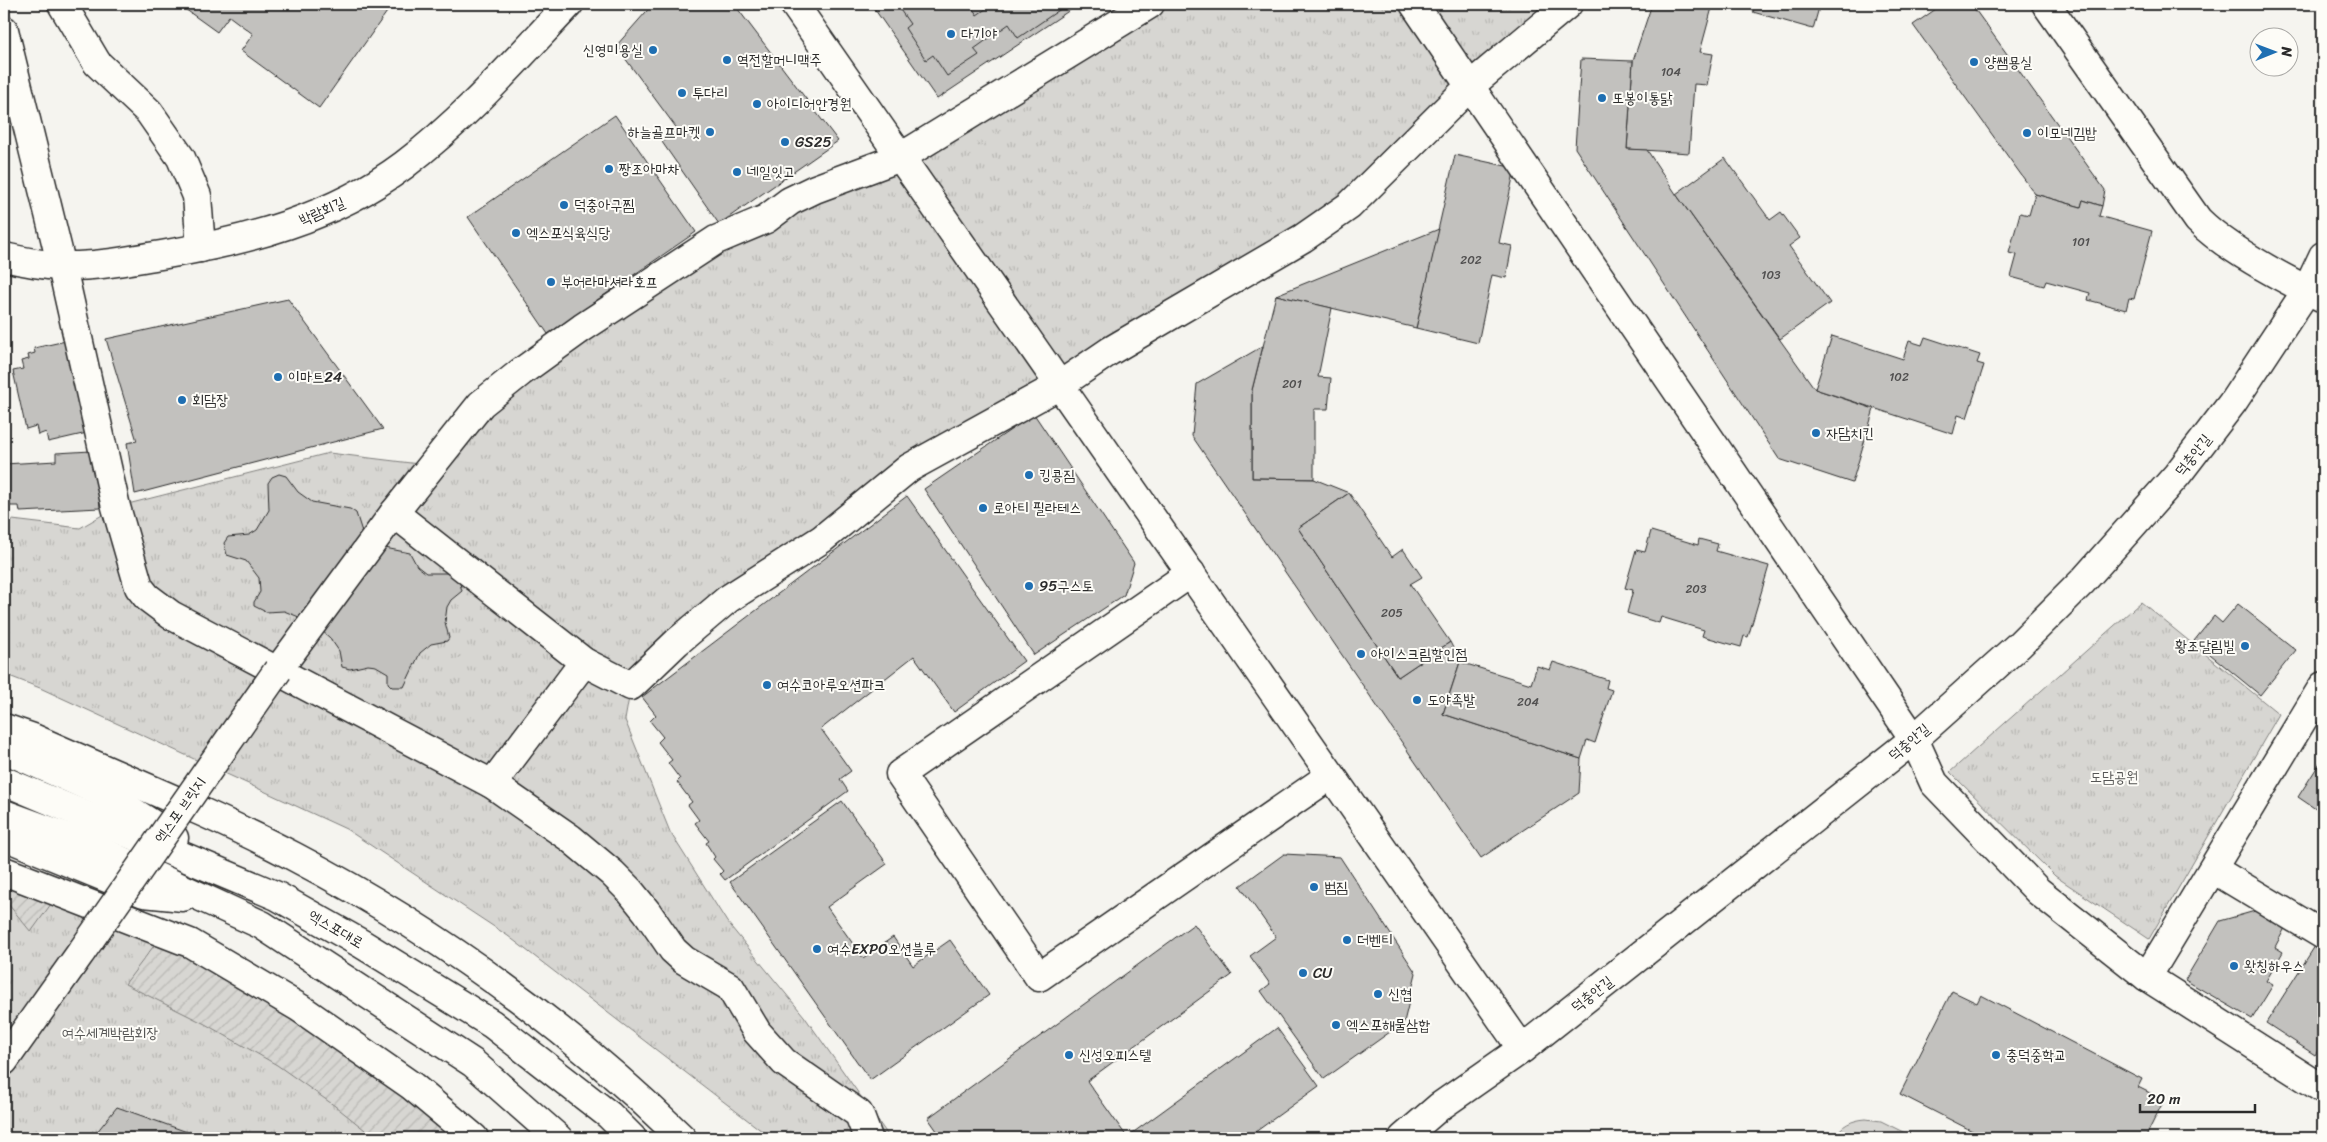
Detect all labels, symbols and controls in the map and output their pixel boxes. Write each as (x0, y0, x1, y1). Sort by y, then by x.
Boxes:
place label: 다기야 (961, 21, 997, 47)
marker: 다기야 (945, 28, 957, 40)
north arrow (2250, 28, 2300, 78)
place label: 신영미용실 (583, 37, 643, 63)
marker: 신영미용실 (647, 44, 659, 56)
text: N (2274, 46, 2299, 57)
place label: 역전할머니맥주 (737, 47, 822, 73)
place label: 양쌤묭실 (1984, 49, 2032, 75)
marker: 역전할머니맥주 (721, 54, 733, 66)
marker: 양쌤묭실 (1968, 56, 1980, 68)
house number: 104 (1661, 61, 1682, 83)
place label: 투다리 (692, 80, 728, 106)
place label: 또봉이통닭 (1612, 85, 1673, 111)
marker: 투다리 (676, 87, 688, 99)
place label: 아이디어안경원 (767, 91, 852, 117)
marker: 또봉이통닭 (1596, 92, 1608, 104)
marker: 아이디어안경원 (751, 98, 763, 110)
place label: 하늘골프마켓 (628, 119, 700, 145)
place label: 이모네김밥 (2037, 120, 2097, 146)
marker: 하늘골프마켓 (704, 126, 716, 138)
marker: 이모네김밥 (2021, 127, 2033, 139)
place label: GS25 (795, 129, 832, 155)
marker: GS25 (779, 136, 791, 148)
place label: 짱조아마차 (619, 156, 679, 182)
place label: 네일잇고 (747, 159, 795, 185)
marker: 짱조아마차 (603, 163, 615, 175)
marker: 네일잇고 (731, 166, 743, 178)
street label: 박람회길 (295, 189, 349, 233)
place label: 덕충아구찜 (574, 192, 634, 218)
marker: 덕충아구찜 (558, 199, 570, 211)
place label: 엑스포식육식당 (526, 220, 611, 246)
marker: 엑스포식육식당 (510, 227, 522, 239)
house number: 101 (2072, 231, 2090, 253)
house number: 202 (1460, 249, 1482, 271)
house number: 103 (1761, 264, 1781, 286)
place label: 부어라마셔라호프 (561, 269, 658, 295)
marker: 부어라마셔라호프 (545, 276, 557, 288)
place label: 이마트24 (288, 364, 342, 390)
house number: 102 (1889, 366, 1909, 388)
marker: 이마트24 (272, 371, 284, 383)
house number: 201 (1282, 373, 1302, 395)
place label: 회담장 (192, 387, 228, 413)
marker: 회담장 (176, 394, 188, 406)
place label: 자담치킨 (1826, 420, 1874, 446)
marker: 자담치킨 (1810, 427, 1822, 439)
street label: 덕충안길 (2168, 428, 2218, 482)
place label: 킹콩짐 (1039, 462, 1075, 488)
marker: 킹콩짐 (1023, 469, 1035, 481)
place label: 로아티 필라테스 (993, 495, 1081, 521)
marker: 로아티 필라테스 (977, 502, 989, 514)
place label: 95구스토 (1039, 573, 1094, 599)
house number: 203 (1685, 578, 1707, 600)
marker: 95구스토 (1023, 580, 1035, 592)
house number: 205 (1381, 602, 1403, 624)
place label: 황조달림빌 (2175, 633, 2235, 659)
marker: 황조달림빌 (2239, 640, 2251, 652)
place label: 아이스크림할인점 (1371, 641, 1468, 667)
marker: 아이스크림할인점 (1355, 648, 1367, 660)
place label: 여수코아루오션파크 (777, 672, 886, 698)
marker: 여수코아루오션파크 (761, 679, 773, 691)
place label: 도야족발 (1427, 687, 1475, 713)
house number: 204 (1517, 691, 1540, 713)
marker: 도야족발 (1411, 694, 1423, 706)
street label: 덕충안길 (1882, 717, 1936, 767)
park label: 도담공원 (2090, 764, 2138, 790)
street label: 엑스포 브릿지 (147, 771, 213, 849)
place label: 범짐 (1324, 874, 1348, 900)
marker: 범짐 (1308, 881, 1320, 893)
street label: 엑스포대로 (303, 903, 369, 955)
place label: 더벤티 (1357, 927, 1393, 953)
marker: 더벤티 (1341, 934, 1353, 946)
place label: 여수EXPO오션블루 (827, 936, 936, 962)
marker: 여수EXPO오션블루 (811, 943, 823, 955)
place label: 왓칭하우스 (2244, 953, 2304, 979)
place label: CU (1313, 960, 1333, 986)
marker: 왓칭하우스 (2228, 960, 2240, 972)
marker: CU (1297, 967, 1309, 979)
street label: 덕충안길 (1565, 969, 1619, 1019)
place label: 신협 (1388, 981, 1412, 1007)
marker: 신협 (1372, 988, 1384, 1000)
place label: 엑스포해물삼합 (1346, 1012, 1431, 1038)
marker: 엑스포해물삼합 (1330, 1019, 1342, 1031)
park label: 여수세계박람회장 (62, 1020, 158, 1046)
place label: 신성오피스텔 (1079, 1042, 1151, 1068)
place label: 충덕중학교 (2006, 1042, 2066, 1068)
marker: 신성오피스텔 (1063, 1049, 1075, 1061)
marker: 충덕중학교 (1990, 1049, 2002, 1061)
scale bar (2140, 1082, 2254, 1114)
text: 20 m (2147, 1086, 2181, 1112)

